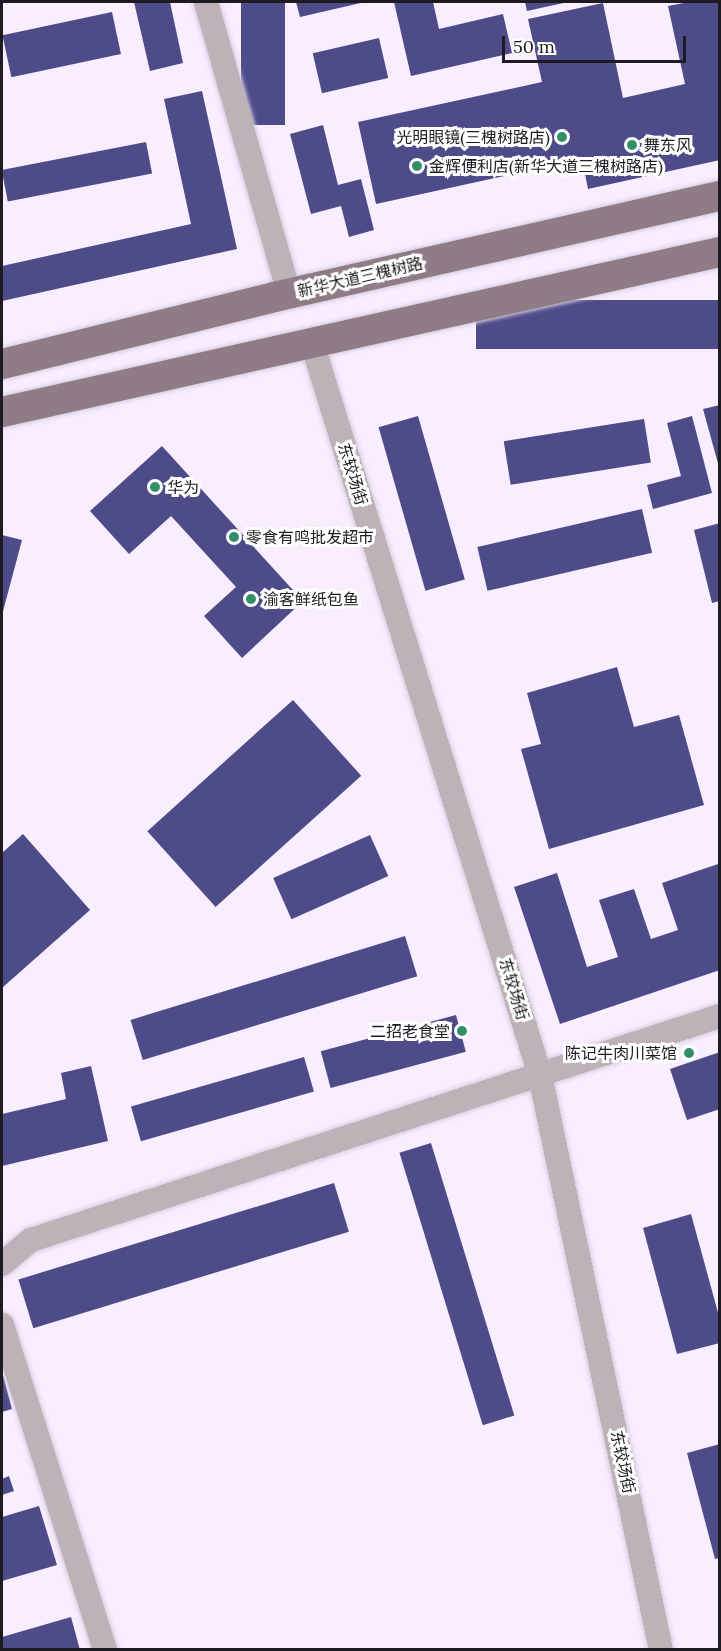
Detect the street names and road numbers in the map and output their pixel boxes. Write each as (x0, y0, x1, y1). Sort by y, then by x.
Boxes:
street label: 新华大道三槐树路 (295, 253, 425, 301)
street label: 东较场街 (334, 441, 372, 507)
street label: 东较场街 (495, 956, 533, 1022)
street label: 东较场街 (607, 1429, 639, 1495)

